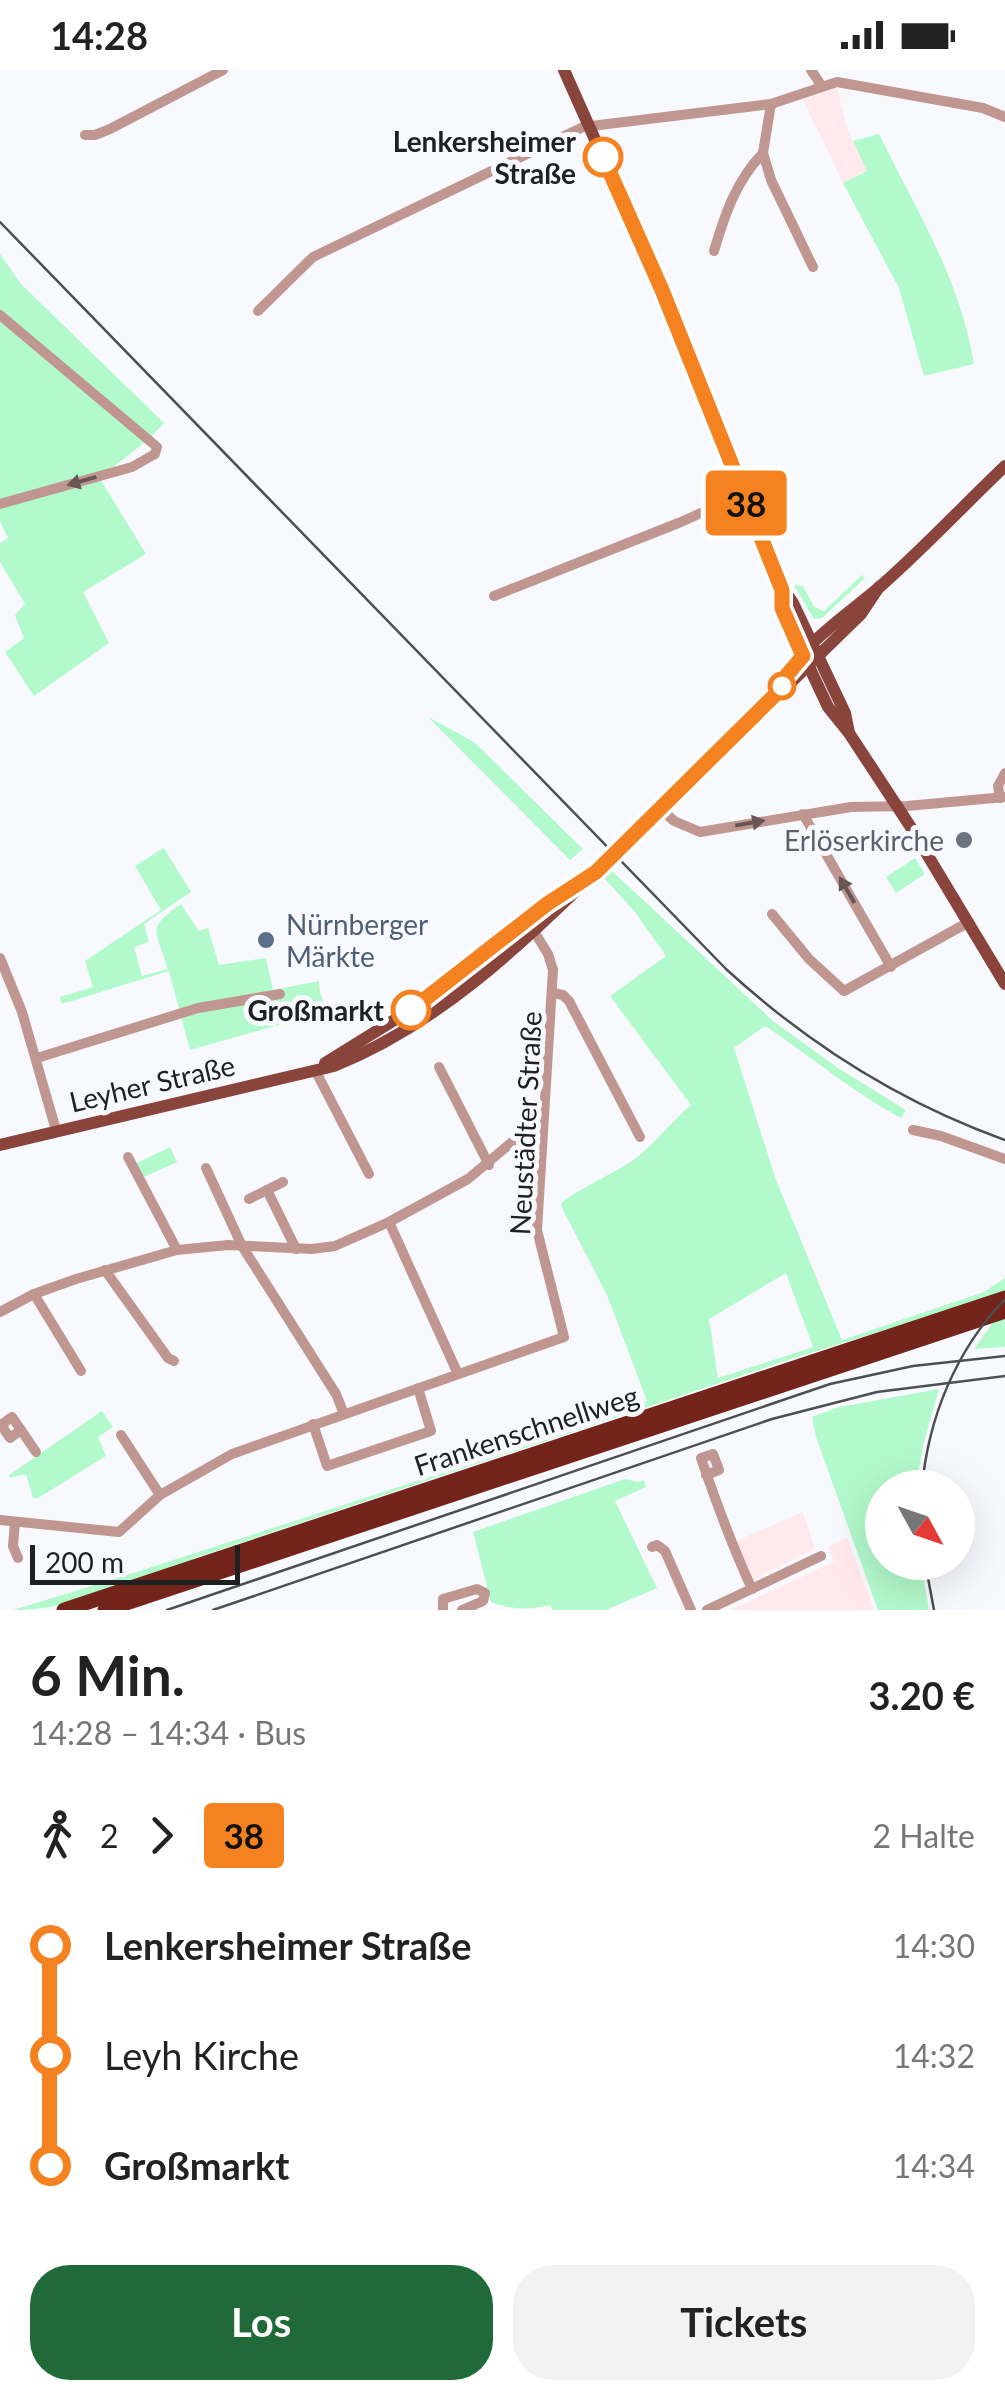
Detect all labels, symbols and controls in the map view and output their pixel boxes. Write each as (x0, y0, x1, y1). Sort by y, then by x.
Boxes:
text: 14:28 (50, 12, 148, 58)
place label: Lenkersheimer Straße (393, 124, 577, 190)
marker: Lenkersheimer Straße (584, 138, 622, 176)
line badge: 38 (701, 470, 791, 536)
one-way arrow (66, 474, 97, 490)
text: 38 (726, 482, 766, 524)
unlabelled marker (769, 673, 795, 699)
one-way arrow (735, 815, 766, 830)
place label: Erlöserkirche (784, 823, 944, 857)
marker: Erlöserkirche (953, 829, 975, 851)
one-way arrow (839, 876, 856, 905)
place label: Nürnberger Märkte (286, 907, 428, 973)
marker: Nürnberger Märkte (255, 929, 277, 951)
marker: Großmarkt (392, 991, 430, 1029)
place label: Großmarkt (247, 993, 385, 1027)
street label: Neustädter Straße (502, 1010, 548, 1236)
street label: Leyher Straße (66, 1047, 238, 1119)
street label: Frankenschnellweg (410, 1378, 642, 1482)
north arrow (865, 1470, 975, 1580)
map controls (865, 1470, 975, 1580)
scale bar (30, 1540, 240, 1584)
text: 200 m (45, 1545, 124, 1579)
text: 6 Min. (30, 1642, 185, 1708)
text: 3.20 € (869, 1672, 975, 1718)
text: 14:28 – 14:34 · Bus (30, 1713, 306, 1752)
icon: walk (30, 1808, 85, 1863)
icon: forward (134, 1808, 189, 1863)
text: 38 (224, 1814, 264, 1856)
text: 2 (100, 1816, 119, 1855)
text: 2 Halte (873, 1816, 975, 1855)
text: Lenkersheimer Straße (104, 1922, 472, 1968)
text: 14:30 (893, 1926, 975, 1965)
text: Leyh Kirche (104, 2032, 299, 2078)
text: 14:32 (893, 2036, 975, 2075)
text: Großmarkt (104, 2142, 289, 2188)
text: 14:34 (893, 2146, 975, 2185)
button: Los (30, 2265, 493, 2380)
button: Tickets (513, 2265, 975, 2380)

